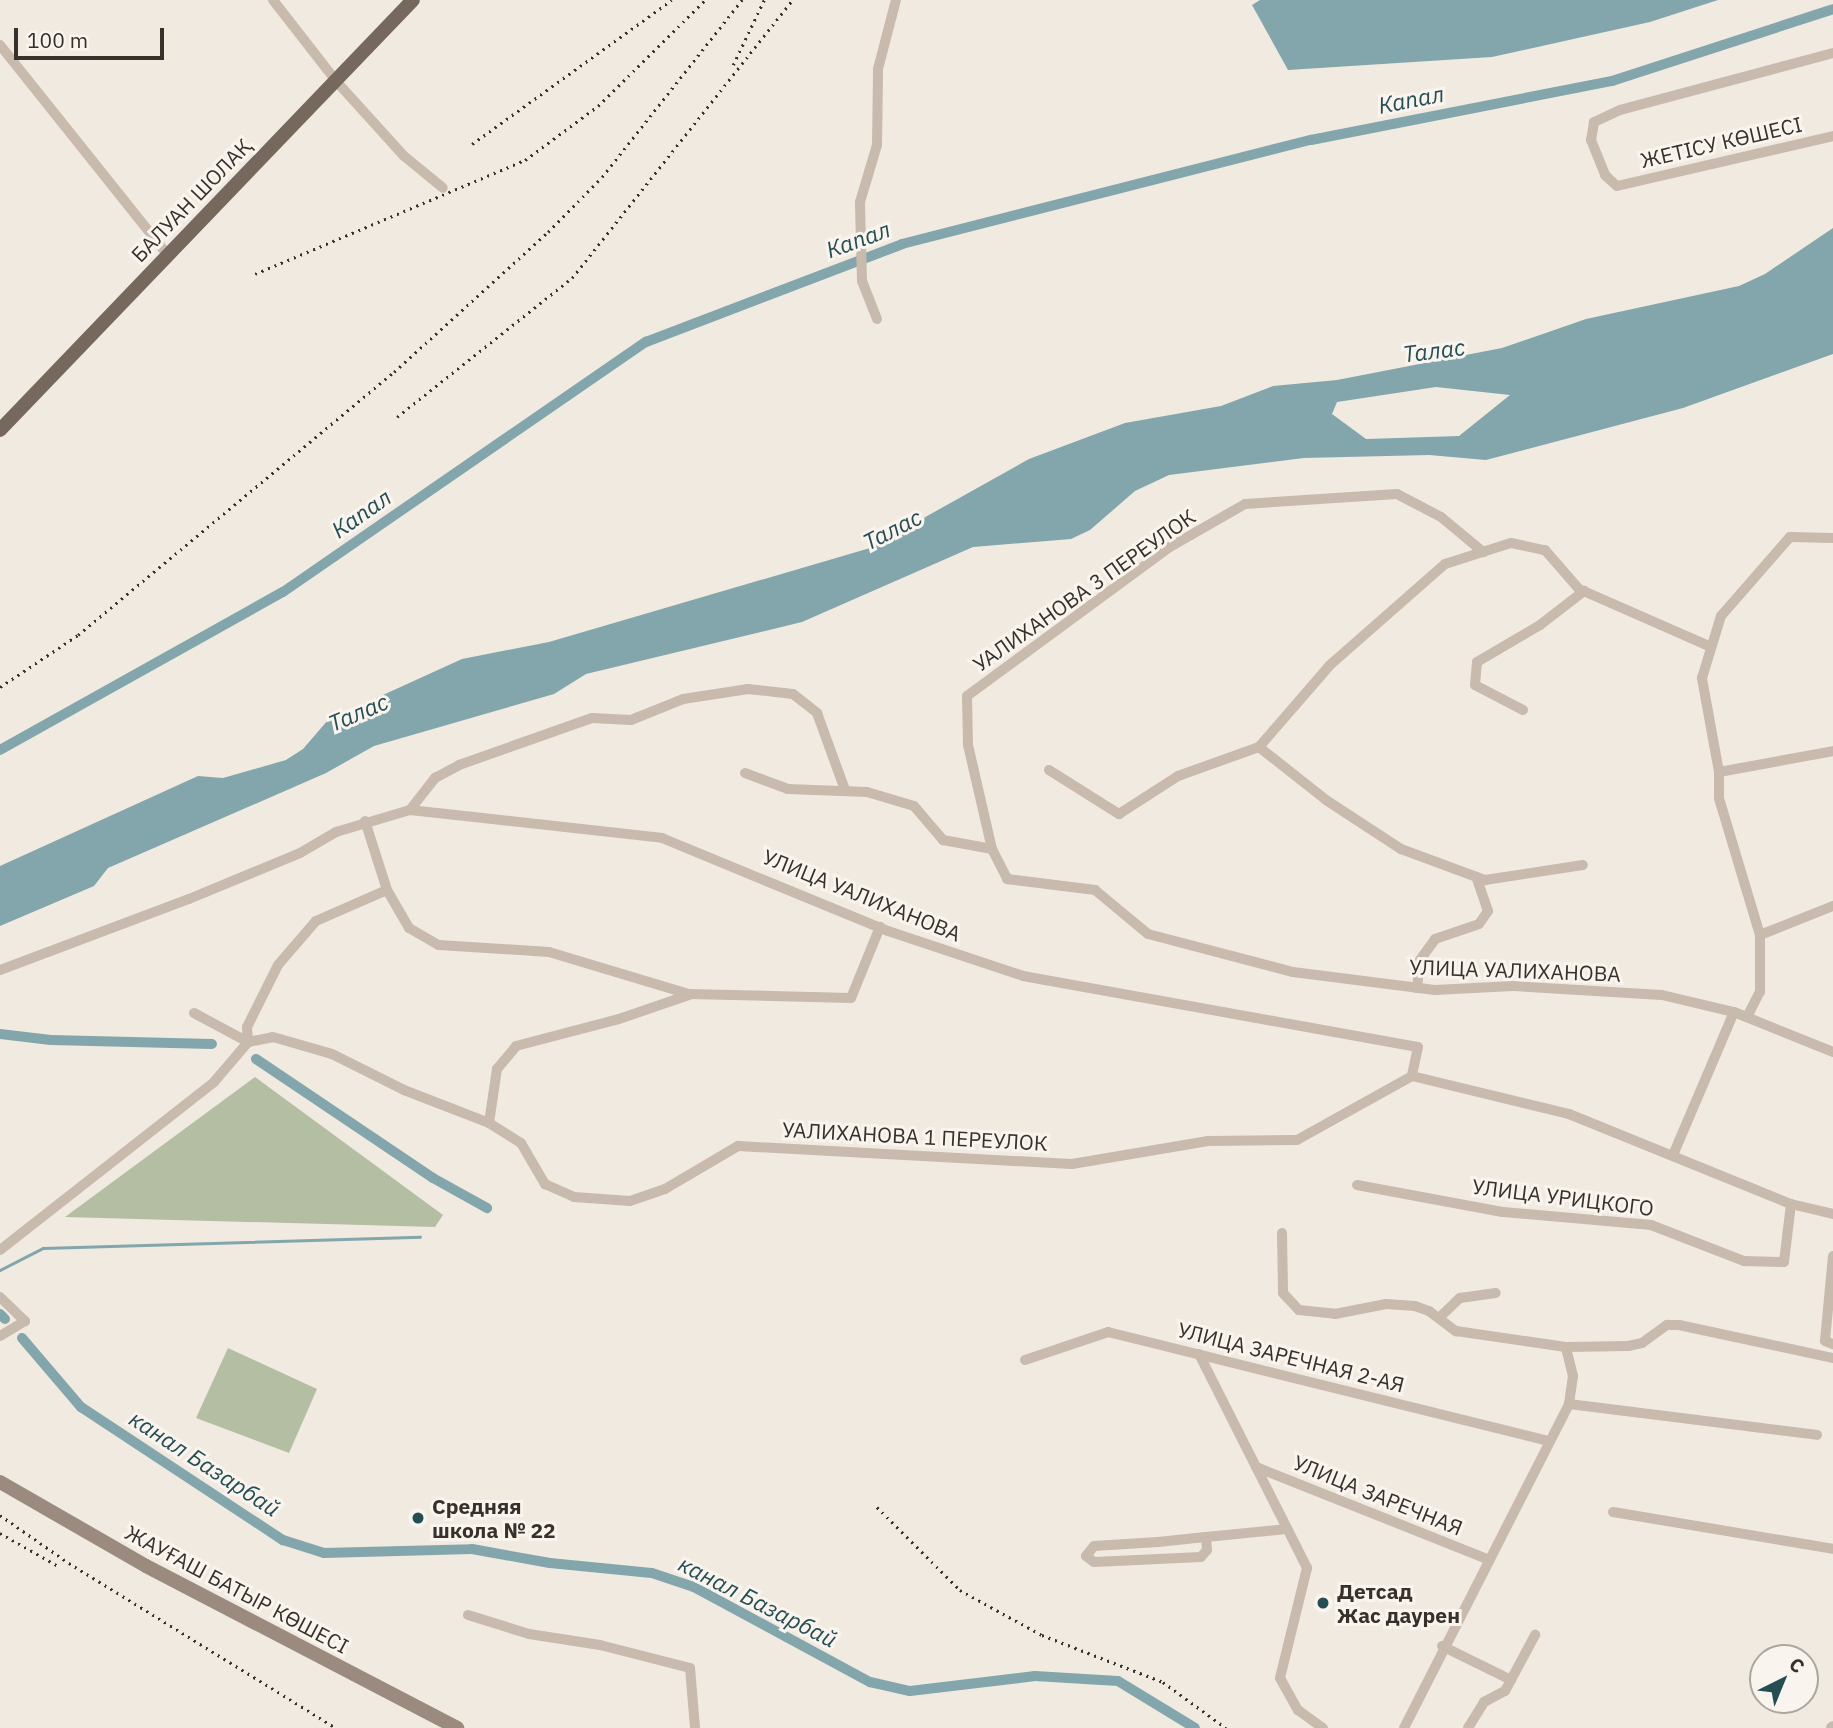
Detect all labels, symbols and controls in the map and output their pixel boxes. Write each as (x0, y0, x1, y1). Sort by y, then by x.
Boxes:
scale bar (18, 14, 168, 58)
text: 100 m (27, 26, 88, 54)
water label: Капал (1376, 79, 1446, 119)
street label: ЖЕТІСУ КӨШЕСІ (1638, 111, 1804, 173)
street label: БАЛУАН ШОЛАҚ (126, 133, 256, 267)
water label: Капал (822, 215, 894, 263)
water label: Талас (1401, 333, 1467, 367)
water label: Капал (326, 483, 396, 543)
water label: Талас (858, 503, 926, 555)
street label: УАЛИХАНОВА 3 ПЕРЕУЛОК (968, 503, 1200, 677)
water label: Талас (324, 687, 392, 737)
street label: УЛИЦА УАЛИХАНОВА (759, 844, 965, 946)
street label: УЛИЦА УАЛИХАНОВА (1409, 954, 1621, 986)
street label: УАЛИХАНОВА 1 ПЕРЕУЛОК (782, 1116, 1048, 1156)
street label: УЛИЦА УРИЦКОГО (1471, 1173, 1655, 1221)
street label: УЛИЦА ЗАРЕЧНАЯ 2-АЯ (1175, 1317, 1407, 1397)
water label: канал Базарбай (125, 1404, 285, 1522)
street label: УЛИЦА ЗАРЕЧНАЯ (1290, 1450, 1466, 1540)
place label: Средняя школа № 22 (432, 1493, 556, 1543)
marker: Средняя школа № 22 (410, 1510, 426, 1526)
street label: ЖАУҒАШ БАТЫР КӨШЕСІ (121, 1519, 353, 1659)
water label: канал Базарбай (674, 1549, 842, 1653)
place label: Детсад Жас даурен (1337, 1578, 1460, 1628)
marker: Детсад Жас даурен (1315, 1595, 1331, 1611)
north arrow (1749, 1644, 1819, 1714)
text: С (1784, 1652, 1810, 1678)

